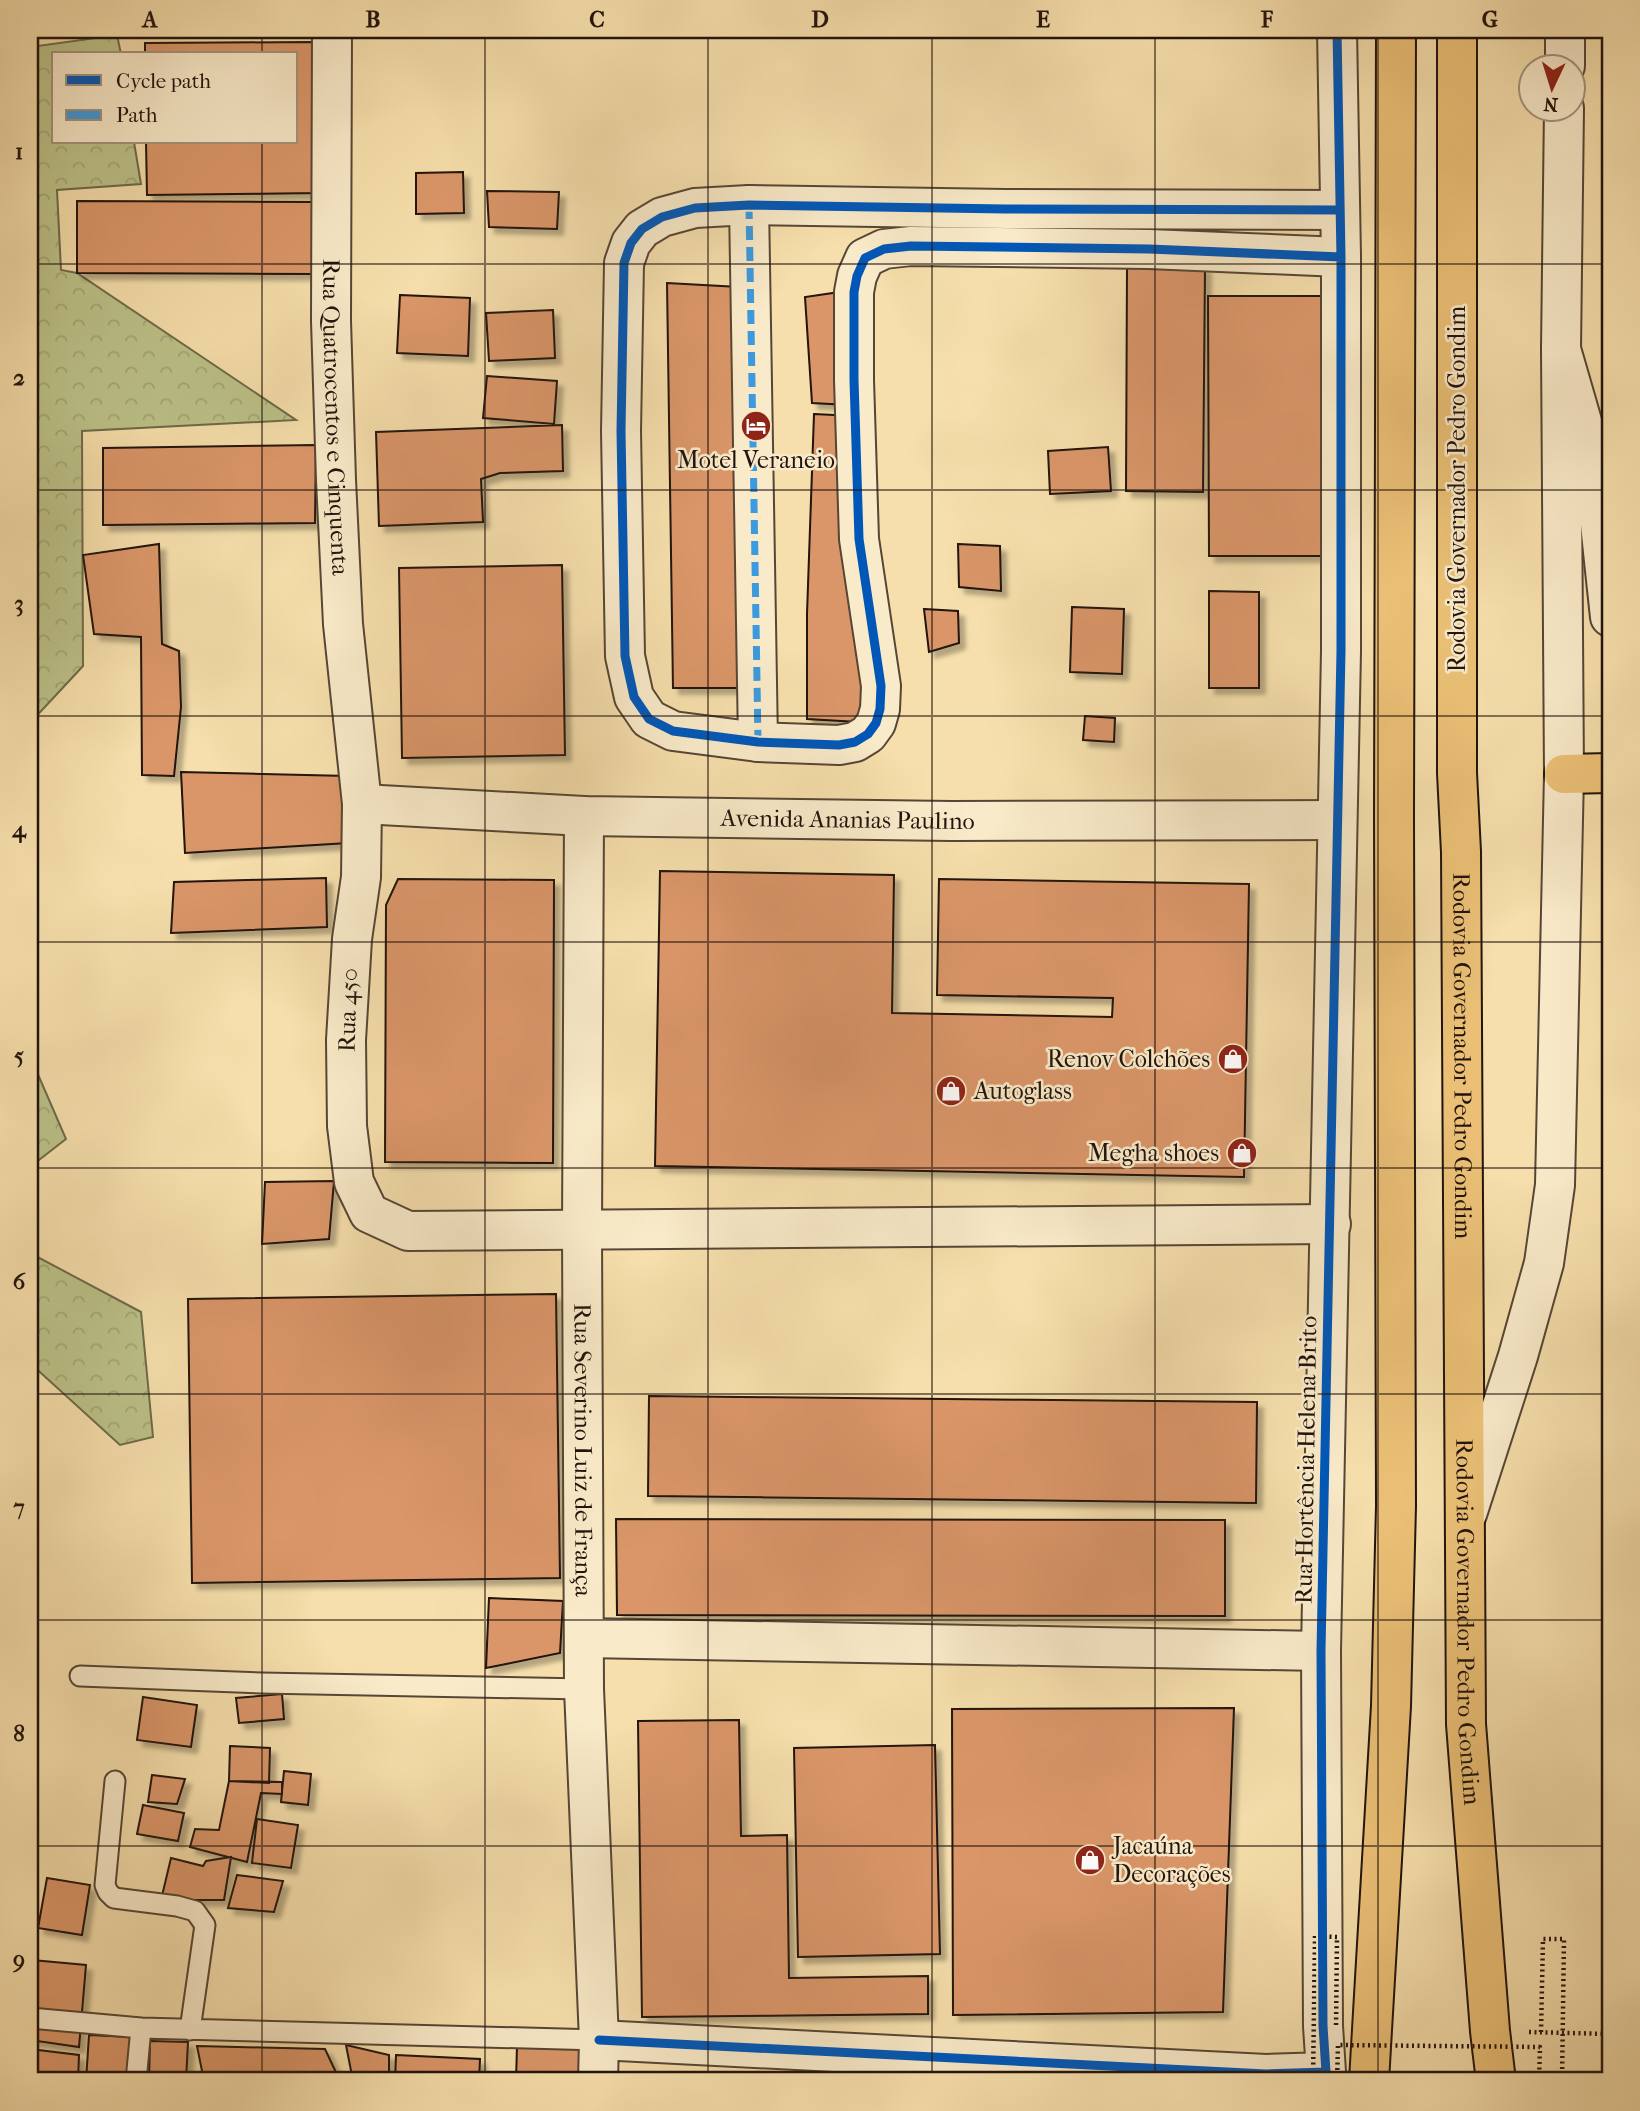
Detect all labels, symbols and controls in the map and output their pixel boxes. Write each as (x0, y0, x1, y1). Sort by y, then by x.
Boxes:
text: A (141, 6, 159, 33)
text: B (366, 6, 381, 33)
text: C (589, 6, 605, 33)
text: D (811, 6, 829, 33)
text: E (1036, 6, 1050, 33)
text: F (1260, 6, 1274, 33)
text: G (1482, 6, 1498, 33)
legend (52, 52, 298, 144)
north arrow (1518, 52, 1588, 122)
text: Cycle path (116, 69, 211, 93)
text: N (1542, 92, 1559, 115)
text: Path (116, 103, 158, 127)
text: 1 (15, 138, 23, 165)
street label: Rua Quatrocentos e Cinquenta (317, 258, 355, 577)
street label: Rodovia Governador Pedro Gondim (1443, 306, 1471, 672)
text: 2 (13, 364, 25, 391)
hotel icon: Motel Veraneio (739, 409, 773, 443)
place label: Motel Veraneio (677, 446, 835, 474)
text: 3 (14, 590, 24, 617)
street label: Avenida Ananias Paulino (719, 804, 975, 835)
text: 4 (11, 816, 27, 843)
street label: Rodovia Governador Pedro Gondim (1447, 872, 1477, 1239)
street label: Rua 450 (333, 968, 363, 1052)
text: 5 (14, 1042, 24, 1069)
shop icon: Renov Colchões (1216, 1042, 1250, 1076)
place label: Renov Colchões (1047, 1045, 1210, 1073)
shop icon: Autoglass (934, 1074, 968, 1108)
place label: Autoglass (973, 1077, 1072, 1105)
shop icon: Megha shoes (1225, 1136, 1259, 1170)
place label: Megha shoes (1088, 1139, 1219, 1167)
text: 6 (13, 1268, 26, 1295)
street label: Rua Severino Luiz de França (568, 1303, 598, 1598)
street label: Rua Hortência Helena Brito (1289, 1316, 1323, 1604)
street label: Rodovia Governador Pedro Gondim (1450, 1438, 1486, 1806)
text: 7 (12, 1494, 25, 1521)
text: 8 (13, 1720, 25, 1747)
place label: Jacaúna Decorações (1111, 1832, 1231, 1889)
shop icon: Jacaúna Decorações (1073, 1843, 1107, 1877)
text: 9 (12, 1946, 25, 1973)

